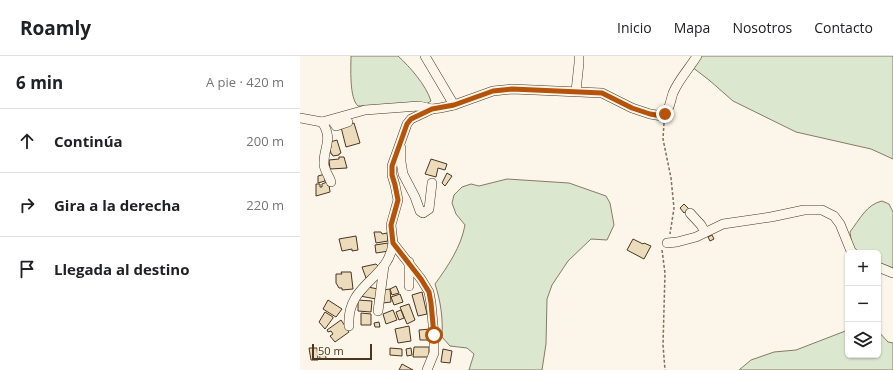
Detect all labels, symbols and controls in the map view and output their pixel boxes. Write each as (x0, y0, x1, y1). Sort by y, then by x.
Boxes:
text: Roamly (20, 15, 91, 41)
text: Inicio (617, 18, 652, 37)
text: Mapa (674, 18, 710, 37)
text: Nosotros (732, 18, 792, 37)
text: Contacto (814, 18, 873, 37)
text: 6 min (16, 71, 63, 94)
text: A pie · 420 m (206, 73, 284, 91)
route end (656, 105, 674, 123)
icon: ahead (16, 130, 38, 152)
text: Continúa (54, 131, 123, 151)
text: 200 m (246, 132, 284, 150)
icon: right (16, 194, 38, 216)
text: Gira a la derecha (54, 195, 180, 215)
text: 220 m (246, 196, 284, 214)
map controls (845, 250, 881, 358)
button: + (845, 250, 881, 286)
icon: arrive (16, 258, 38, 280)
text: Llegada al destino (54, 259, 189, 279)
button: − (845, 286, 881, 322)
button: layers (845, 322, 881, 358)
route start (425, 326, 443, 344)
scale bar (312, 342, 372, 361)
text: 50 m (318, 343, 344, 358)

